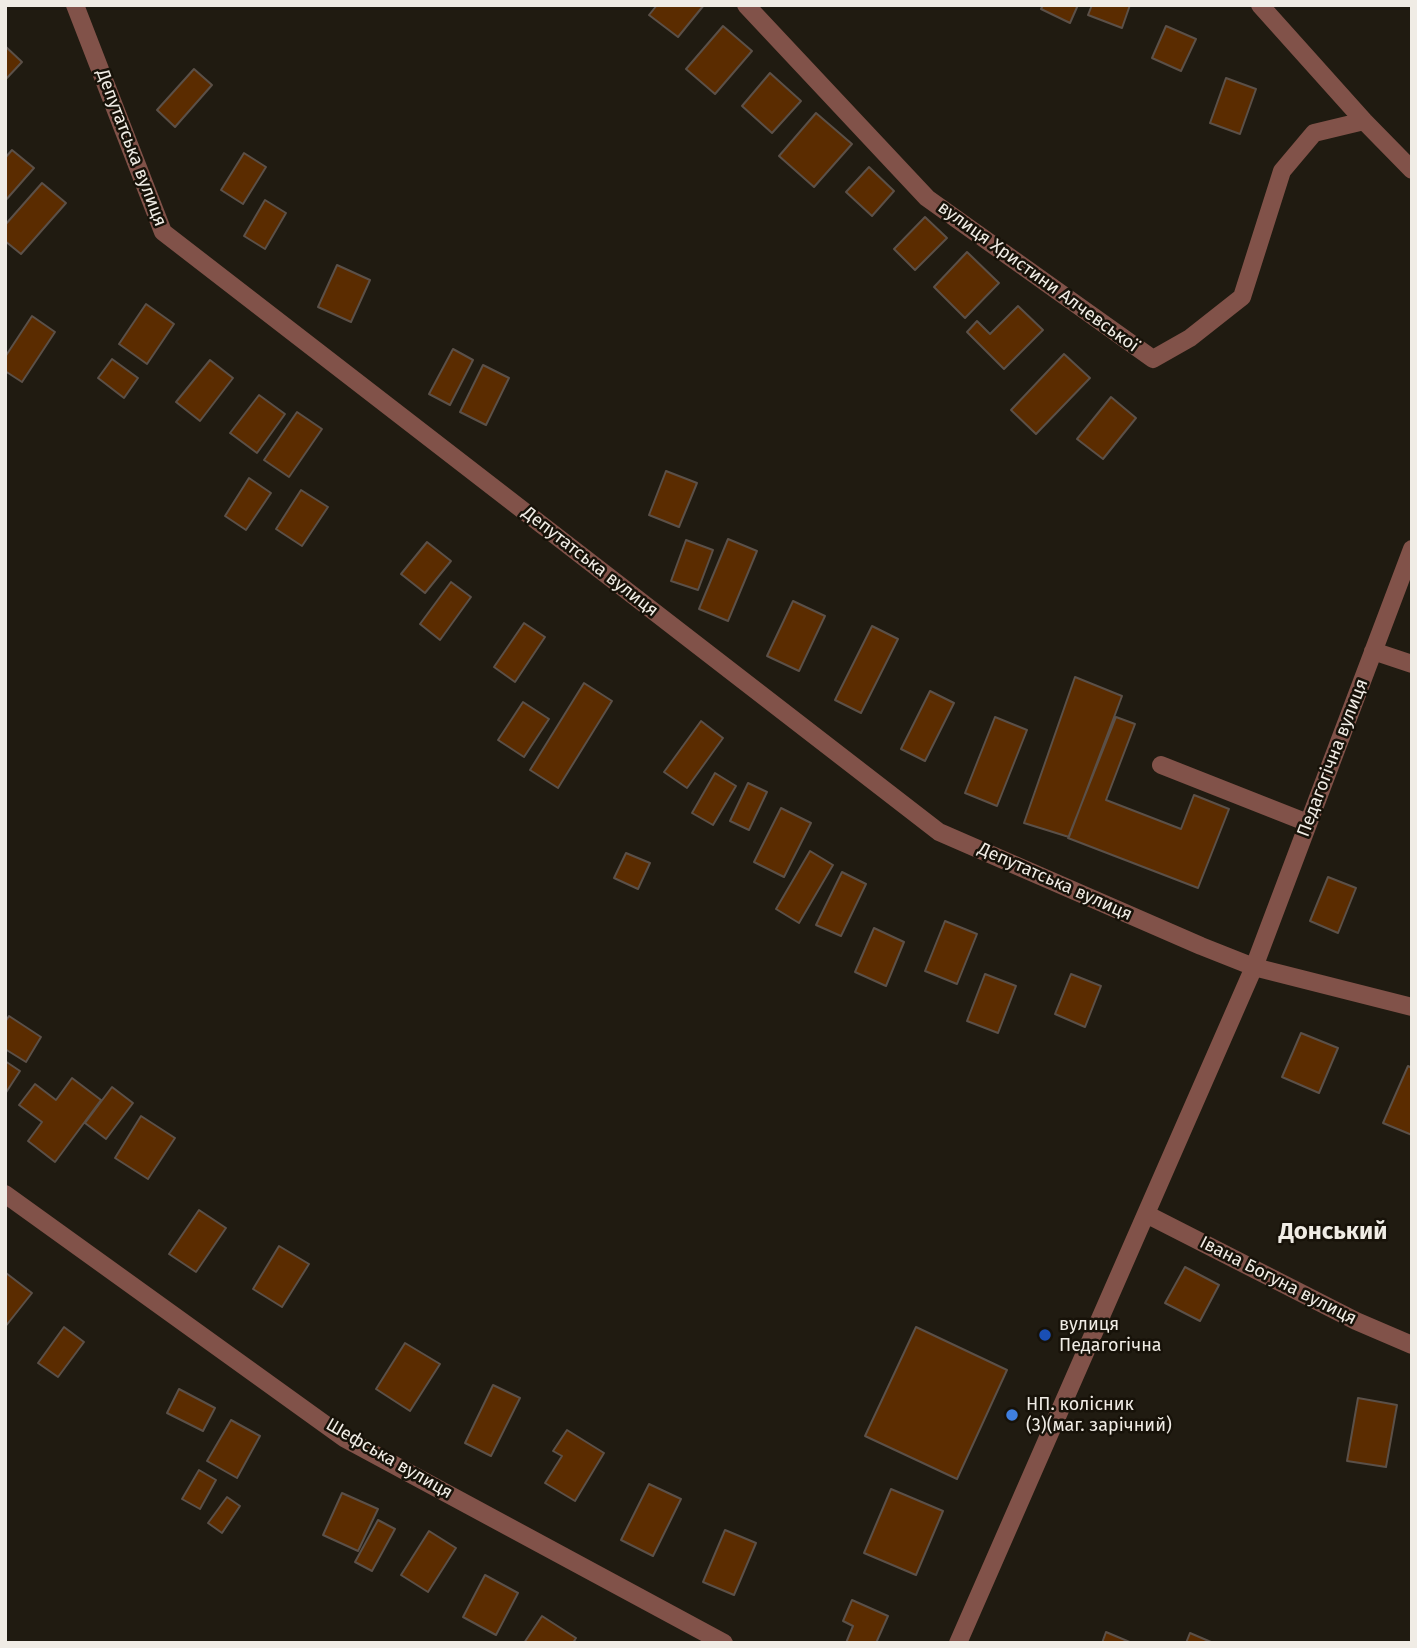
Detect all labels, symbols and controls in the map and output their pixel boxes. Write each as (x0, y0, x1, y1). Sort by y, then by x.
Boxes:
street label: Депутатська вулиця (91, 66, 171, 230)
street label: вулиця Христини Алчевської (933, 197, 1143, 357)
street label: Депутатська вулиця (518, 502, 662, 622)
street label: Педагогічна вулиця (1293, 676, 1373, 840)
street label: Депутатська вулиця (975, 838, 1135, 926)
district label: Донський (1279, 1218, 1387, 1246)
street label: Івана Богуна вулиця (1196, 1232, 1360, 1330)
place label: вулиця Педагогічна (1059, 1314, 1162, 1356)
marker: вулиця Педагогічна (1037, 1327, 1053, 1343)
place label: НП. колісник (3)(маг. зарічний) (1026, 1394, 1172, 1436)
marker: НП. колісник (3)(маг. зарічний) (1004, 1407, 1020, 1423)
street label: Шефська вулиця (322, 1414, 456, 1504)

